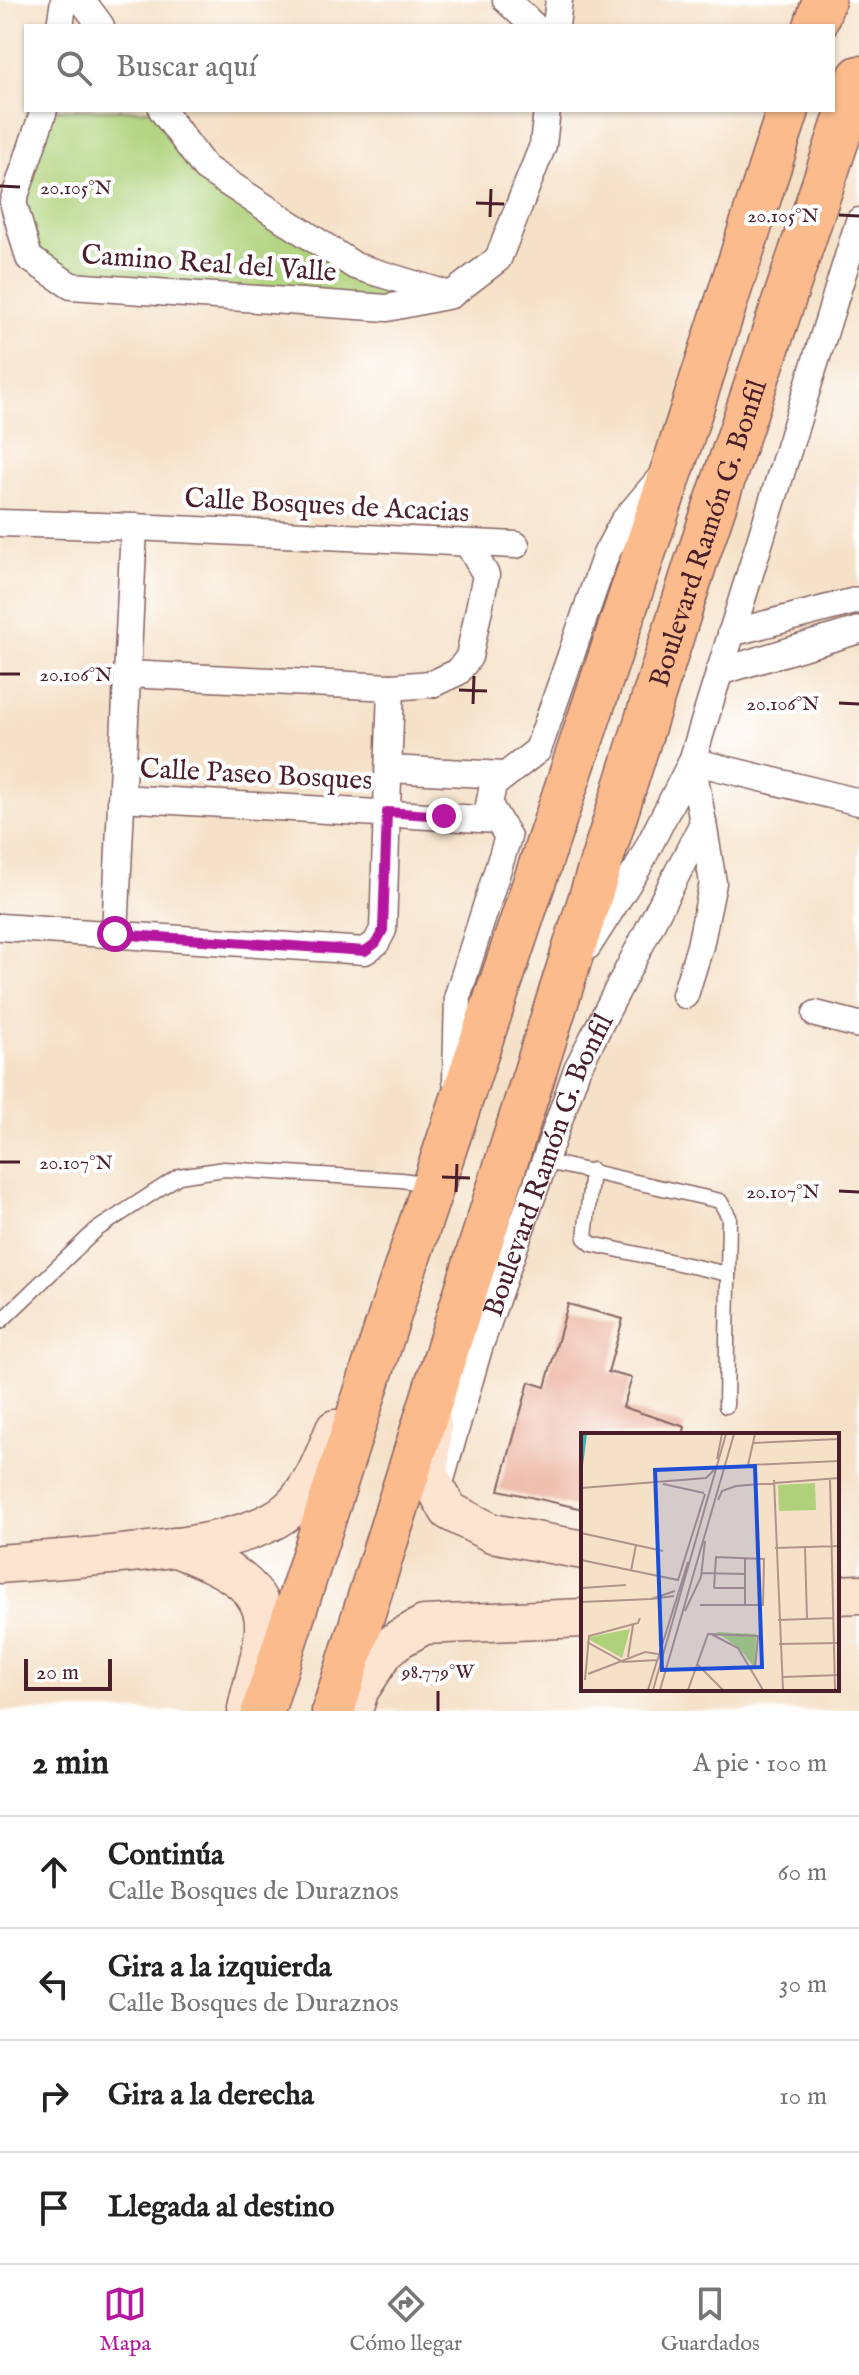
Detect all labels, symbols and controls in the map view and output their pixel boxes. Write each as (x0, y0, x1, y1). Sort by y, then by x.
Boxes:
search box (24, 24, 835, 112)
icon: search (52, 46, 96, 90)
text: Buscar aquí (116, 49, 257, 87)
text: 20.105°N (40, 176, 112, 201)
text: 20.105°N (747, 204, 819, 229)
street label: Camino Real del Valle (80, 238, 338, 291)
street label: Boulevard Ramón G. Bonfil (643, 375, 776, 692)
street label: Calle Bosques de Acacias (183, 482, 470, 531)
text: 20.106°N (40, 663, 112, 688)
text: 20.106°N (747, 692, 819, 717)
street label: Calle Paseo Bosques (139, 752, 373, 799)
route end (426, 798, 462, 834)
route start (97, 916, 133, 952)
street label: Boulevard Ramón G. Bonfil (476, 1008, 623, 1322)
text: 20.107°N (39, 1151, 113, 1176)
text: 20.107°N (746, 1180, 820, 1205)
inset map (581, 1433, 839, 1691)
scale bar (24, 1655, 112, 1691)
text: 20 m (36, 1659, 79, 1687)
text: 98.779°W (401, 1660, 475, 1685)
text: 2 min (32, 1742, 109, 1785)
text: A pie · 100 m (693, 1747, 827, 1780)
text: Continúa (108, 1837, 224, 1875)
icon: ahead (32, 1850, 76, 1894)
text: 60 m (778, 1856, 827, 1889)
text: Calle Bosques de Duraznos (108, 1875, 399, 1908)
text: Gira a la izquierda (108, 1949, 332, 1987)
icon: left (32, 1962, 76, 2006)
text: 30 m (779, 1968, 827, 2001)
text: Calle Bosques de Duraznos (108, 1987, 399, 2020)
icon: right (32, 2074, 76, 2118)
text: Gira a la derecha (108, 2077, 314, 2115)
text: 10 m (779, 2080, 827, 2113)
icon: arrive (32, 2186, 76, 2230)
text: Llegada al destino (108, 2189, 334, 2227)
tab: Mapa (99, 2282, 151, 2358)
tab: Cómo llegar (349, 2282, 462, 2358)
tab: Guardados (661, 2282, 760, 2358)

